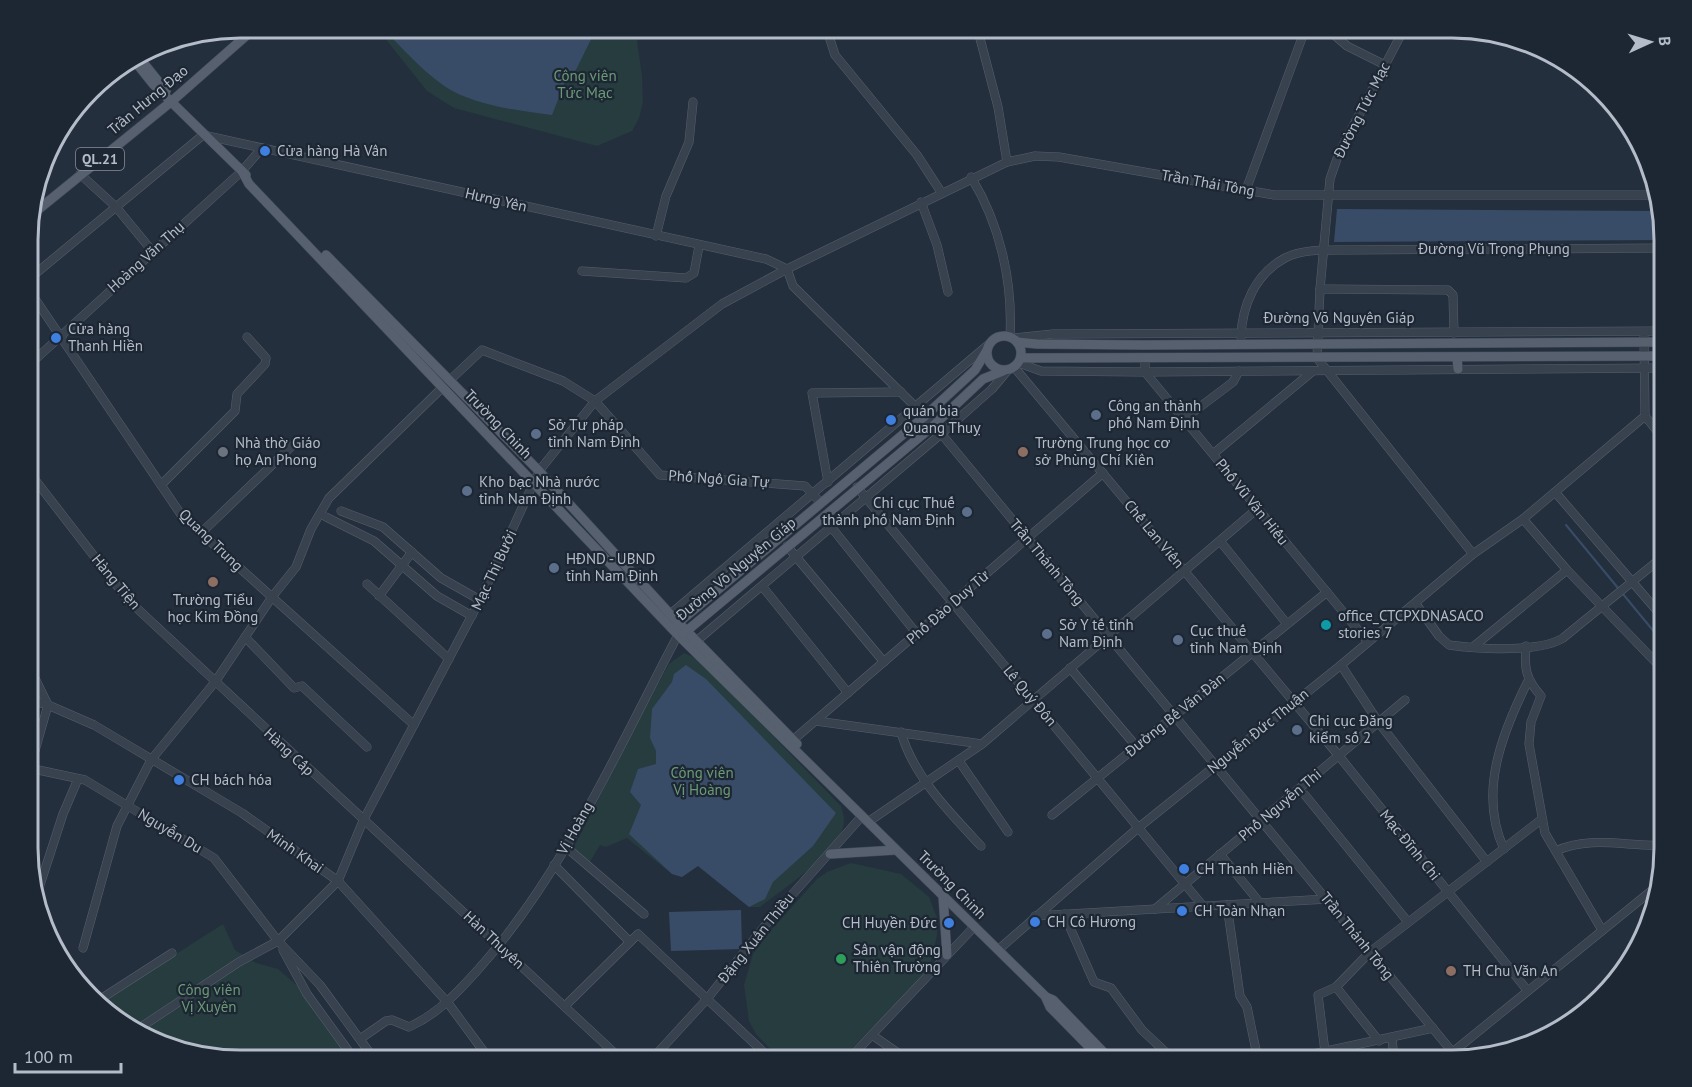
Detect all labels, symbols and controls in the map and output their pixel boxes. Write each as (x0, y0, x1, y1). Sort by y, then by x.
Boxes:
north arrow (1620, 12, 1680, 72)
text: B (1655, 36, 1675, 46)
street label: Đường Tức Mạc (1329, 58, 1394, 162)
street label: Trần Hưng Đạo (104, 61, 192, 139)
park label: Công viên Tức Mạc (553, 66, 617, 102)
place label: Cửa hàng Hà Vân (277, 141, 388, 160)
marker: Cửa hàng Hà Vân (258, 144, 272, 158)
road number: QL.21 (76, 148, 124, 170)
street label: Trần Thái Tông (1160, 165, 1256, 200)
street label: Hưng Yên (463, 183, 529, 216)
street label: Hoàng Văn Thụ (103, 217, 188, 296)
street label: Đường Vũ Trọng Phụng (1417, 239, 1570, 258)
street label: Đường Võ Nguyên Giáp (1263, 308, 1415, 327)
place label: Cửa hàng Thanh Hiền (68, 319, 143, 355)
marker: Cửa hàng Thanh Hiền (49, 331, 63, 345)
street label: Trường Chinh (461, 385, 536, 462)
place label: Công an thành phố Nam Định (1108, 396, 1201, 432)
place label: quán bia Quang Thuỵ (903, 401, 981, 437)
marker: Công an thành phố Nam Định (1089, 408, 1103, 422)
marker: quán bia Quang Thuỵ (884, 413, 898, 427)
place label: Sở Tư pháp tỉnh Nam Định (548, 415, 640, 451)
marker: Sở Tư pháp tỉnh Nam Định (529, 427, 543, 441)
place label: Nhà thờ Giáo họ An Phong (235, 433, 321, 469)
place label: Trường Trung học cơ sở Phùng Chí Kiên (1035, 433, 1170, 469)
marker: Nhà thờ Giáo họ An Phong (216, 445, 230, 459)
marker: Trường Trung học cơ sở Phùng Chí Kiên (1016, 445, 1030, 459)
street label: Phố Vũ Văn Hiếu (1212, 455, 1293, 549)
street label: Phố Ngô Gia Tự (668, 465, 770, 492)
place label: Kho bạc Nhà nước tỉnh Nam Định (479, 472, 600, 508)
marker: Kho bạc Nhà nước tỉnh Nam Định (460, 484, 474, 498)
place label: Chi cục Thuế thành phố Nam Định (822, 493, 955, 529)
street label: Chế Lan Viên (1120, 496, 1188, 572)
street label: Quang Trung (175, 504, 247, 575)
marker: Chi cục Thuế thành phố Nam Định (960, 505, 974, 519)
street label: Đường Võ Nguyên Giáp (671, 513, 800, 625)
street label: Trần Thánh Tông (1006, 515, 1089, 609)
street label: Mạc Thị Bưởi (467, 526, 520, 613)
place label: HĐND - UBND tỉnh Nam Định (566, 549, 658, 585)
street label: Hàng Tiện (88, 550, 145, 613)
marker: HĐND - UBND tỉnh Nam Định (547, 561, 561, 575)
street label: Phố Đào Duy Từ (902, 565, 993, 648)
marker: Trường Tiểu học Kim Đồng (206, 575, 220, 589)
place label: Trường Tiểu học Kim Đồng (168, 590, 258, 626)
place label: office_CTCPXDNASACO stories 7 (1338, 606, 1484, 642)
place label: Sở Y tế tỉnh Nam Định (1059, 615, 1134, 651)
marker: office_CTCPXDNASACO stories 7 (1319, 618, 1333, 632)
place label: Cục thuế tỉnh Nam Định (1190, 621, 1282, 657)
marker: Sở Y tế tỉnh Nam Định (1040, 627, 1054, 641)
marker: Cục thuế tỉnh Nam Định (1171, 633, 1185, 647)
street label: Lê Quý Đôn (1000, 661, 1061, 730)
street label: Đường Bế Văn Đàn (1120, 669, 1228, 761)
street label: Nguyễn Đức Thuận (1203, 684, 1312, 777)
place label: Chi cục Đăng kiểm số 2 (1309, 711, 1393, 747)
marker: Chi cục Đăng kiểm số 2 (1290, 723, 1304, 737)
street label: Hàng Cấp (260, 724, 318, 780)
park label: Công viên Vị Hoàng (670, 763, 734, 799)
street label: Phố Nguyễn Thi (1234, 764, 1325, 845)
place label: CH bách hóa (191, 770, 272, 789)
marker: CH bách hóa (172, 773, 186, 787)
street label: Vị Hoàng (552, 798, 597, 858)
street label: Nguyễn Du (135, 804, 206, 857)
street label: Mạc Đĩnh Chi (1376, 805, 1445, 884)
street label: Minh Khai (263, 824, 327, 877)
street label: Trường Chinh (914, 846, 991, 923)
place label: CH Thanh Hiền (1196, 859, 1293, 878)
marker: CH Thanh Hiền (1177, 862, 1191, 876)
street label: Trần Thánh Tông (1316, 888, 1398, 983)
street label: Đặng Xuân Thiều (713, 889, 798, 988)
place label: CH Toàn Nhạn (1194, 901, 1285, 920)
marker: CH Toàn Nhạn (1175, 904, 1189, 918)
street label: Hàn Thuyên (460, 907, 529, 973)
place label: CH Cô Hương (1047, 912, 1136, 931)
place label: CH Huyền Đức (842, 913, 937, 932)
marker: CH Cô Hương (1028, 915, 1042, 929)
marker: CH Huyền Đức (942, 916, 956, 930)
place label: Sân vận động Thiên Trường (853, 940, 941, 976)
marker: Sân vận động Thiên Trường (834, 952, 848, 966)
place label: TH Chu Văn An (1463, 961, 1558, 980)
marker: TH Chu Văn An (1444, 964, 1458, 978)
park label: Công viên Vị Xuyên (177, 980, 241, 1016)
scale bar (15, 1036, 122, 1074)
text: 100 m (24, 1045, 73, 1068)

